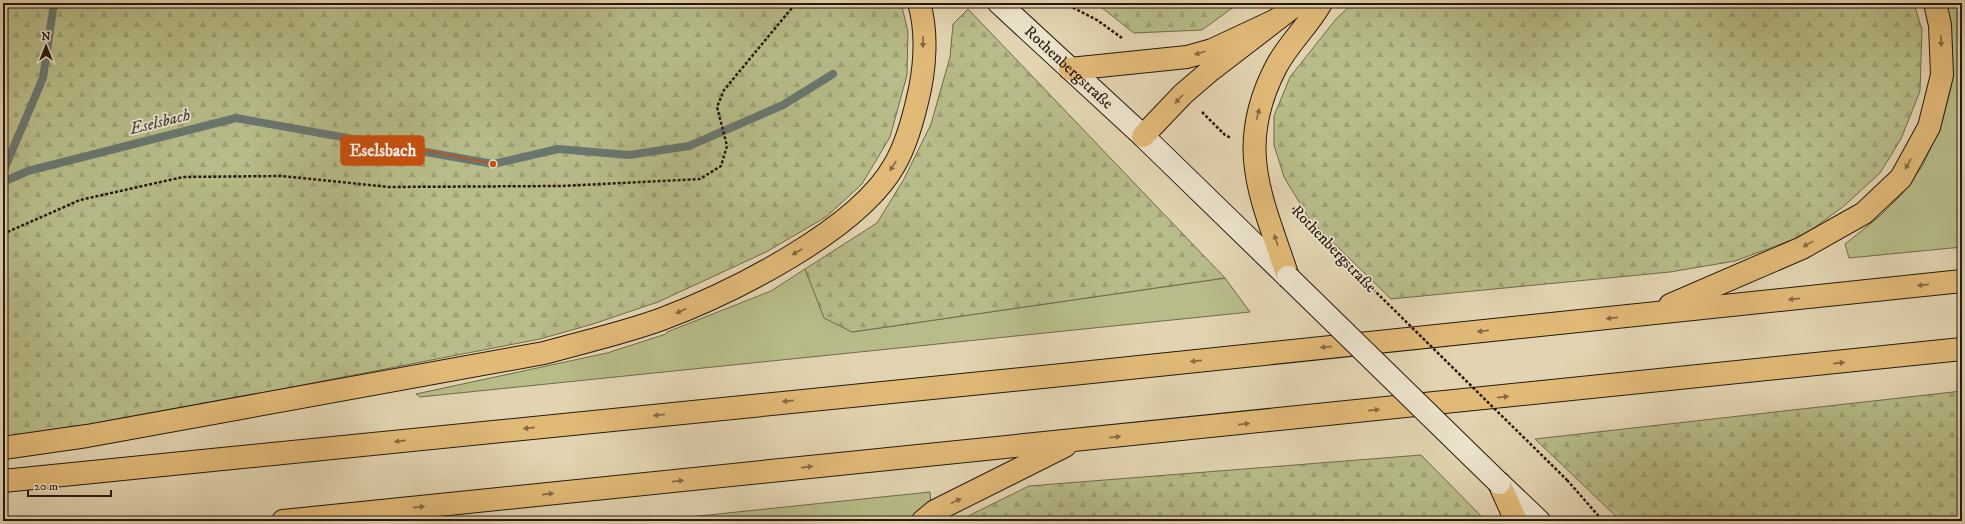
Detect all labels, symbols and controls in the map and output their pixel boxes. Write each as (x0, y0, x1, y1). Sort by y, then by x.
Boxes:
street label: Rothenbergstraße (1020, 21, 1118, 114)
north arrow (26, 26, 66, 66)
text: N (41, 30, 51, 44)
one-way arrow (1937, 35, 1944, 47)
one-way arrow (920, 36, 926, 49)
one-way arrow (1193, 50, 1205, 56)
one-way arrow (1174, 94, 1184, 104)
water label: Eselsbach (126, 104, 193, 140)
one-way arrow (1256, 107, 1262, 120)
callout: Eselsbach (341, 136, 424, 165)
text: Eselsbach (350, 140, 417, 162)
one-way arrow (1904, 159, 1911, 170)
one-way arrow (889, 161, 897, 172)
street label: Rothenbergstraße (1287, 201, 1381, 297)
one-way arrow (1272, 233, 1278, 245)
one-way arrow (1802, 241, 1814, 248)
one-way arrow (791, 249, 803, 256)
one-way arrow (1917, 282, 1929, 289)
one-way arrow (1788, 296, 1800, 302)
one-way arrow (675, 308, 687, 314)
one-way arrow (1606, 314, 1618, 321)
one-way arrow (1477, 328, 1489, 334)
one-way arrow (1320, 344, 1332, 351)
one-way arrow (1190, 358, 1202, 364)
one-way arrow (1833, 359, 1845, 366)
one-way arrow (1497, 394, 1509, 400)
one-way arrow (782, 398, 794, 405)
one-way arrow (1368, 407, 1380, 414)
one-way arrow (653, 411, 665, 418)
one-way arrow (1238, 420, 1250, 427)
one-way arrow (523, 425, 535, 431)
one-way arrow (1109, 433, 1121, 440)
one-way arrow (394, 438, 406, 445)
one-way arrow (801, 464, 813, 471)
scale bar (28, 472, 111, 498)
one-way arrow (671, 477, 684, 484)
text: 20 m (34, 479, 58, 494)
one-way arrow (542, 491, 554, 497)
one-way arrow (950, 498, 961, 504)
one-way arrow (413, 504, 425, 510)

